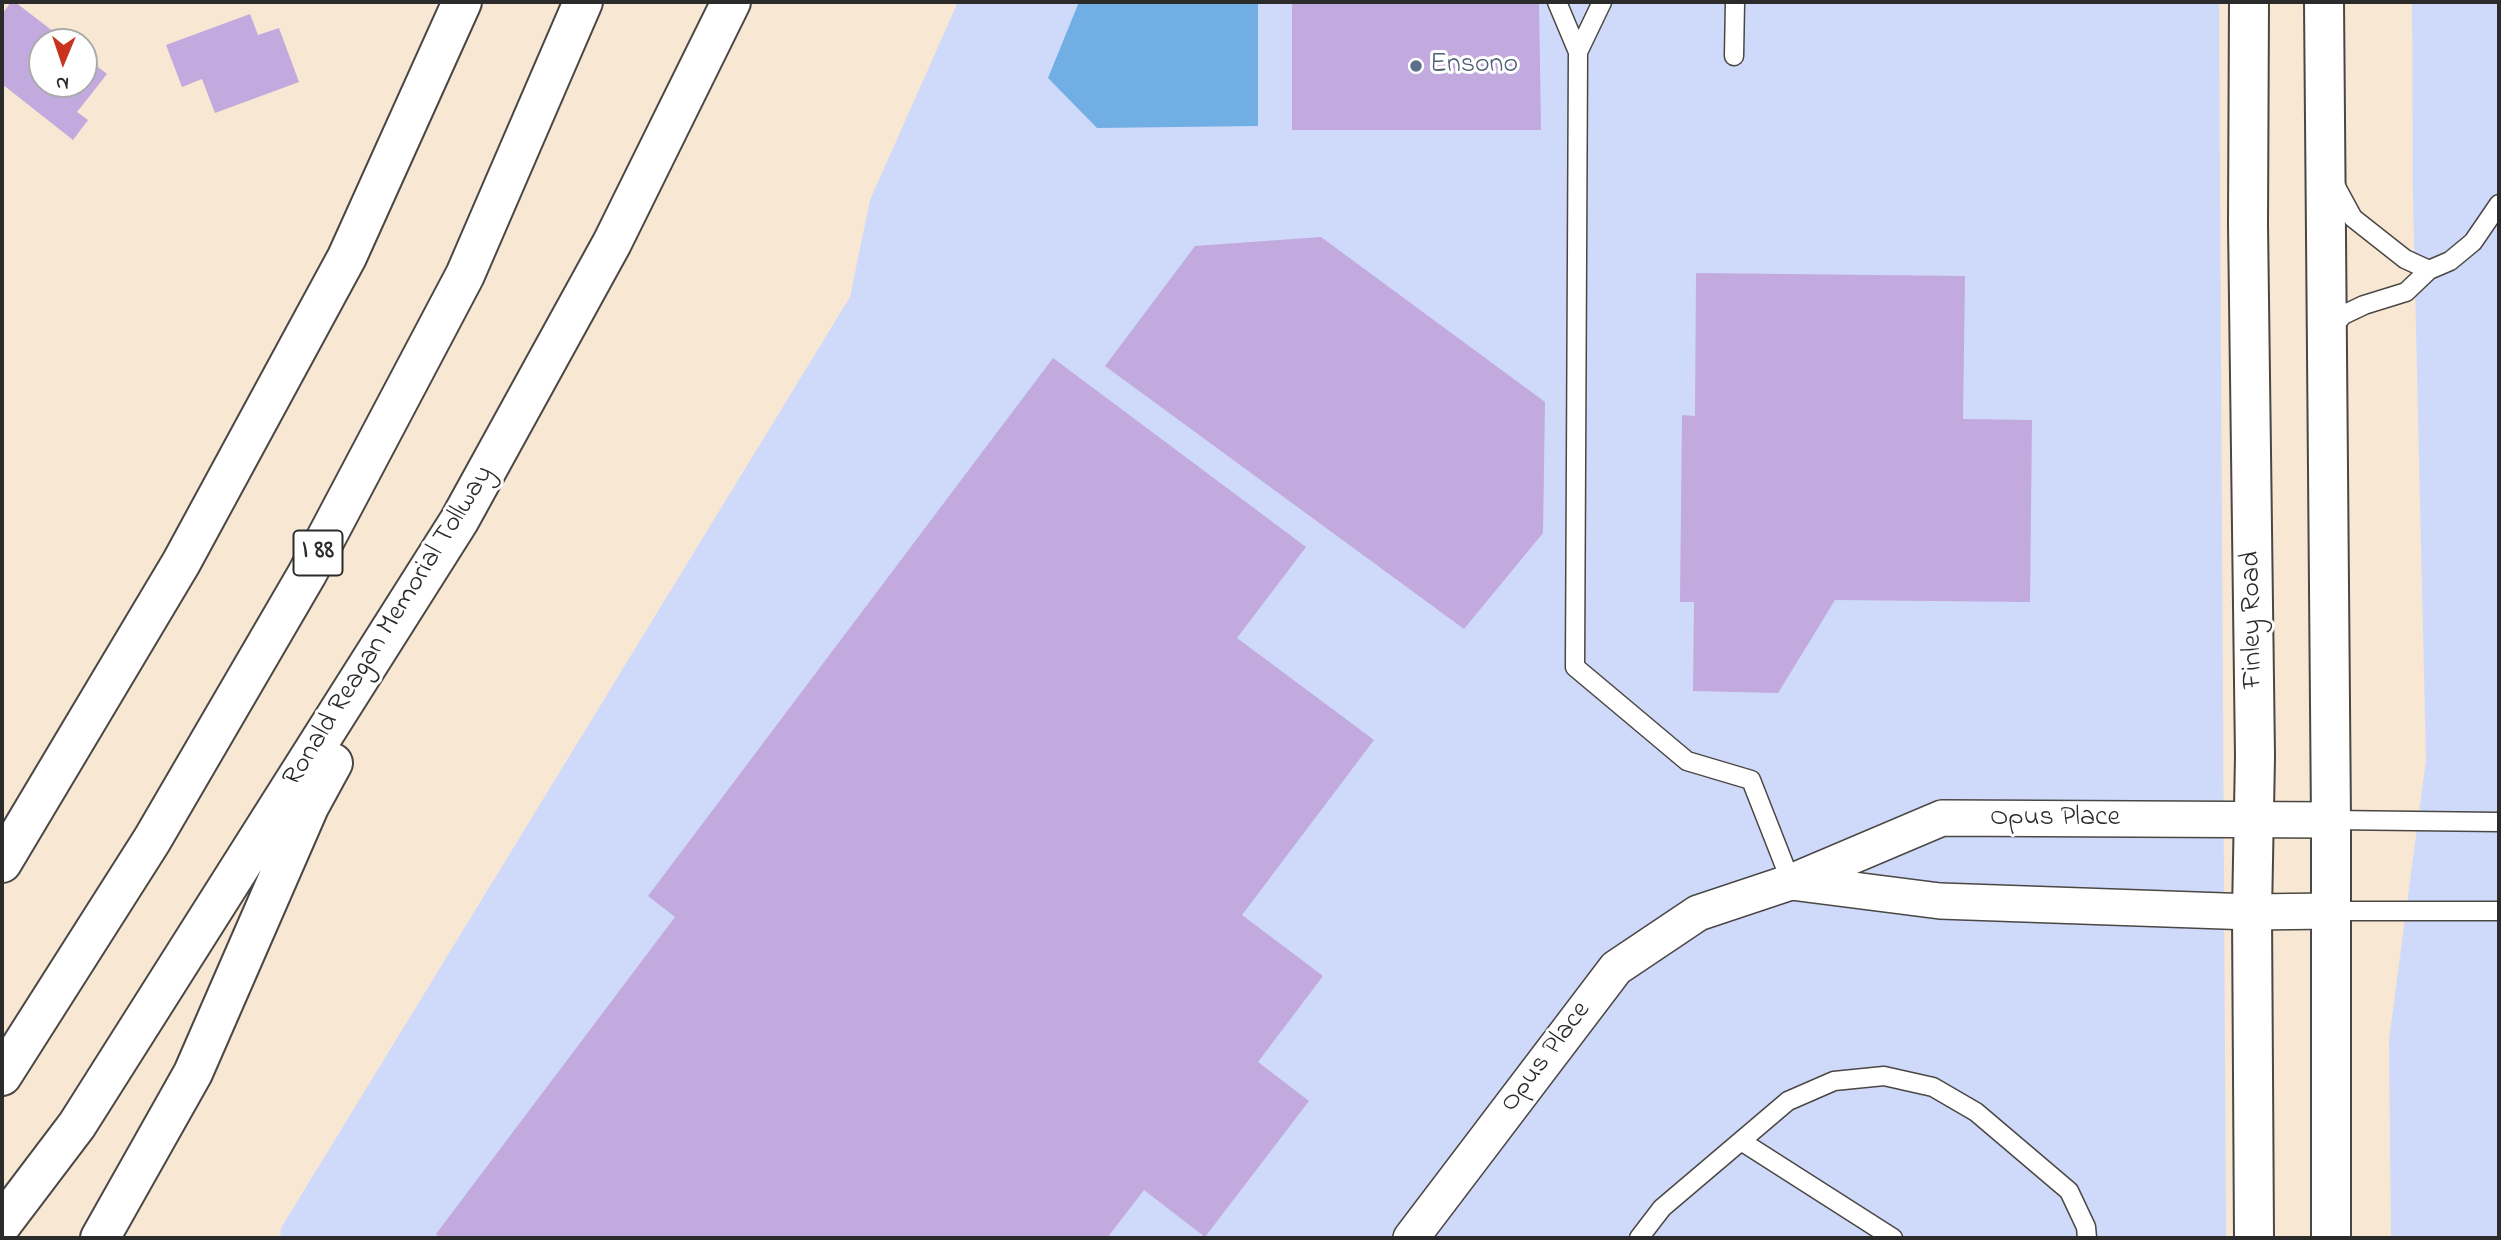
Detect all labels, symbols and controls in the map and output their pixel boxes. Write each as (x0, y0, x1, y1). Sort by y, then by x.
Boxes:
north arrow (28, 28, 98, 98)
place label: Ensono (1430, 49, 1518, 83)
marker: Ensono (1408, 58, 1424, 74)
text: N (55, 69, 69, 96)
street label: Ronald Reagan Memorial Tollway (277, 461, 503, 793)
road number: I 88 (294, 530, 342, 576)
street label: Finley Road (2236, 551, 2272, 689)
street label: Opus Place (1990, 802, 2120, 836)
street label: Opus Place (1494, 996, 1600, 1120)

